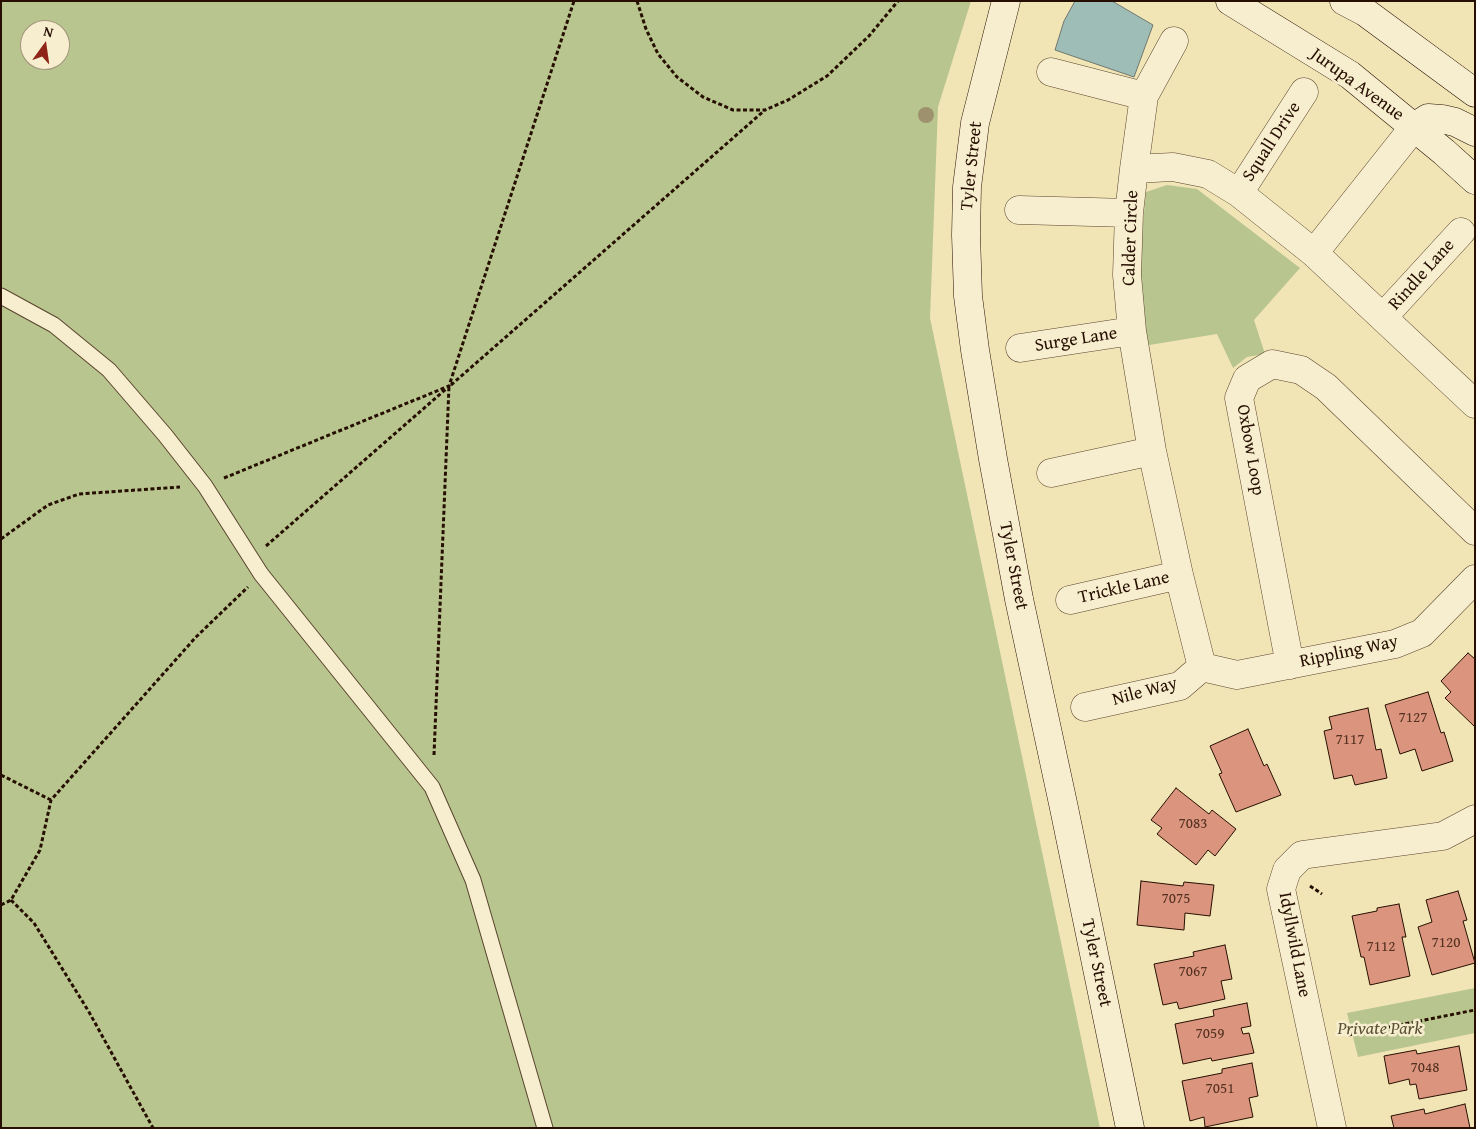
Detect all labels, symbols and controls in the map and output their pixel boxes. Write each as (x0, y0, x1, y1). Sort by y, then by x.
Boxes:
north arrow (20, 20, 70, 70)
text: N (41, 21, 55, 42)
street label: Jurupa Avenue (1306, 44, 1408, 126)
street label: Squall Drive (1238, 98, 1306, 186)
street label: Tyler Street (957, 120, 987, 212)
street label: Calder Circle (1119, 190, 1143, 286)
street label: Rindle Lane (1384, 235, 1460, 315)
street label: Surge Lane (1033, 323, 1119, 357)
street label: Oxbow Loop (1231, 403, 1269, 497)
street label: Tyler Street (994, 520, 1032, 612)
street label: Trickle Lane (1076, 567, 1172, 609)
street label: Rippling Way (1298, 631, 1400, 673)
street label: Nile Way (1110, 673, 1180, 711)
house number: 7127 (1399, 709, 1427, 727)
house number: 7117 (1336, 731, 1364, 749)
house number: 7083 (1179, 815, 1207, 833)
house number: 7075 (1162, 890, 1190, 908)
street label: Idyllwild Lane (1273, 891, 1315, 999)
street label: Tyler Street (1076, 917, 1116, 1009)
house number: 7120 (1432, 934, 1460, 952)
house number: 7112 (1367, 938, 1395, 956)
house number: 7067 (1179, 963, 1207, 981)
park label: Private Park (1338, 1018, 1422, 1040)
house number: 7059 (1196, 1025, 1224, 1043)
house number: 7048 (1411, 1059, 1439, 1077)
house number: 7051 (1206, 1080, 1234, 1098)

